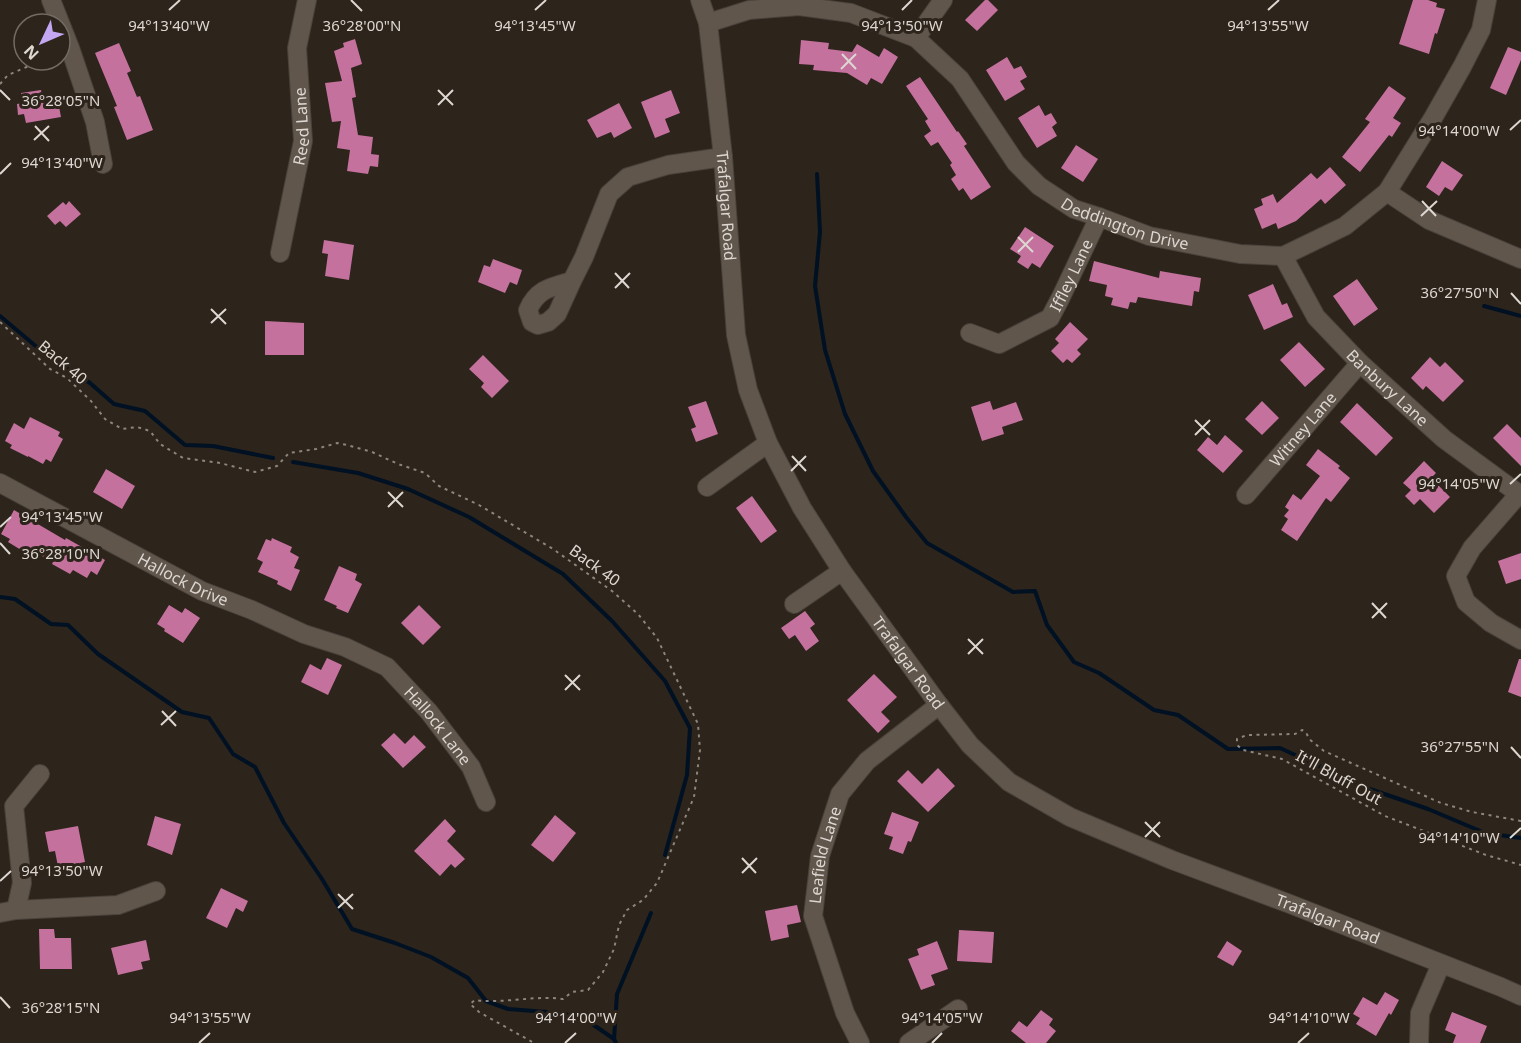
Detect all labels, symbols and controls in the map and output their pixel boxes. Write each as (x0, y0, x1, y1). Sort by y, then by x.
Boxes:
north arrow (12, 12, 72, 72)
text: 94°13'40"W (128, 15, 210, 35)
text: 36°28'00"N (323, 15, 401, 35)
text: 94°13'45"W (494, 15, 576, 35)
text: 94°13'50"W (861, 15, 943, 35)
text: 94°13'55"W (1227, 15, 1309, 35)
text: N (19, 40, 44, 65)
street label: Reed Lane (287, 87, 314, 167)
text: 36°28'05"N (22, 90, 100, 110)
text: 94°14'00"W (1418, 120, 1500, 140)
street label: Trafalgar Road (711, 150, 742, 261)
text: 94°13'40"W (21, 152, 103, 172)
street label: Deddington Drive (1057, 192, 1191, 255)
street label: Iffley Lane (1044, 235, 1098, 315)
text: 36°27'50"N (1421, 282, 1499, 302)
street label: Back 40 (34, 335, 92, 389)
street label: Banbury Lane (1342, 344, 1433, 431)
street label: Witney Lane (1264, 387, 1341, 471)
text: 94°14'05"W (1418, 473, 1500, 493)
text: 94°13'45"W (21, 506, 103, 526)
street label: Back 40 (565, 539, 625, 591)
text: 36°28'10"N (22, 543, 100, 563)
street label: Hallock Drive (134, 548, 231, 611)
street label: Trafalgar Road (867, 612, 950, 714)
street label: Hallock Lane (399, 681, 476, 769)
text: 36°27'55"N (1421, 736, 1499, 756)
street label: It'll Bluff Out (1292, 744, 1386, 810)
street label: Leafield Lane (804, 803, 846, 905)
text: 94°14'10"W (1418, 827, 1500, 847)
text: 94°13'50"W (21, 860, 103, 880)
street label: Trafalgar Road (1273, 889, 1383, 949)
text: 36°28'15"N (22, 997, 100, 1017)
text: 94°13'55"W (169, 1007, 251, 1027)
text: 94°14'00"W (535, 1007, 617, 1027)
text: 94°14'05"W (901, 1007, 983, 1027)
text: 94°14'10"W (1268, 1007, 1350, 1027)

